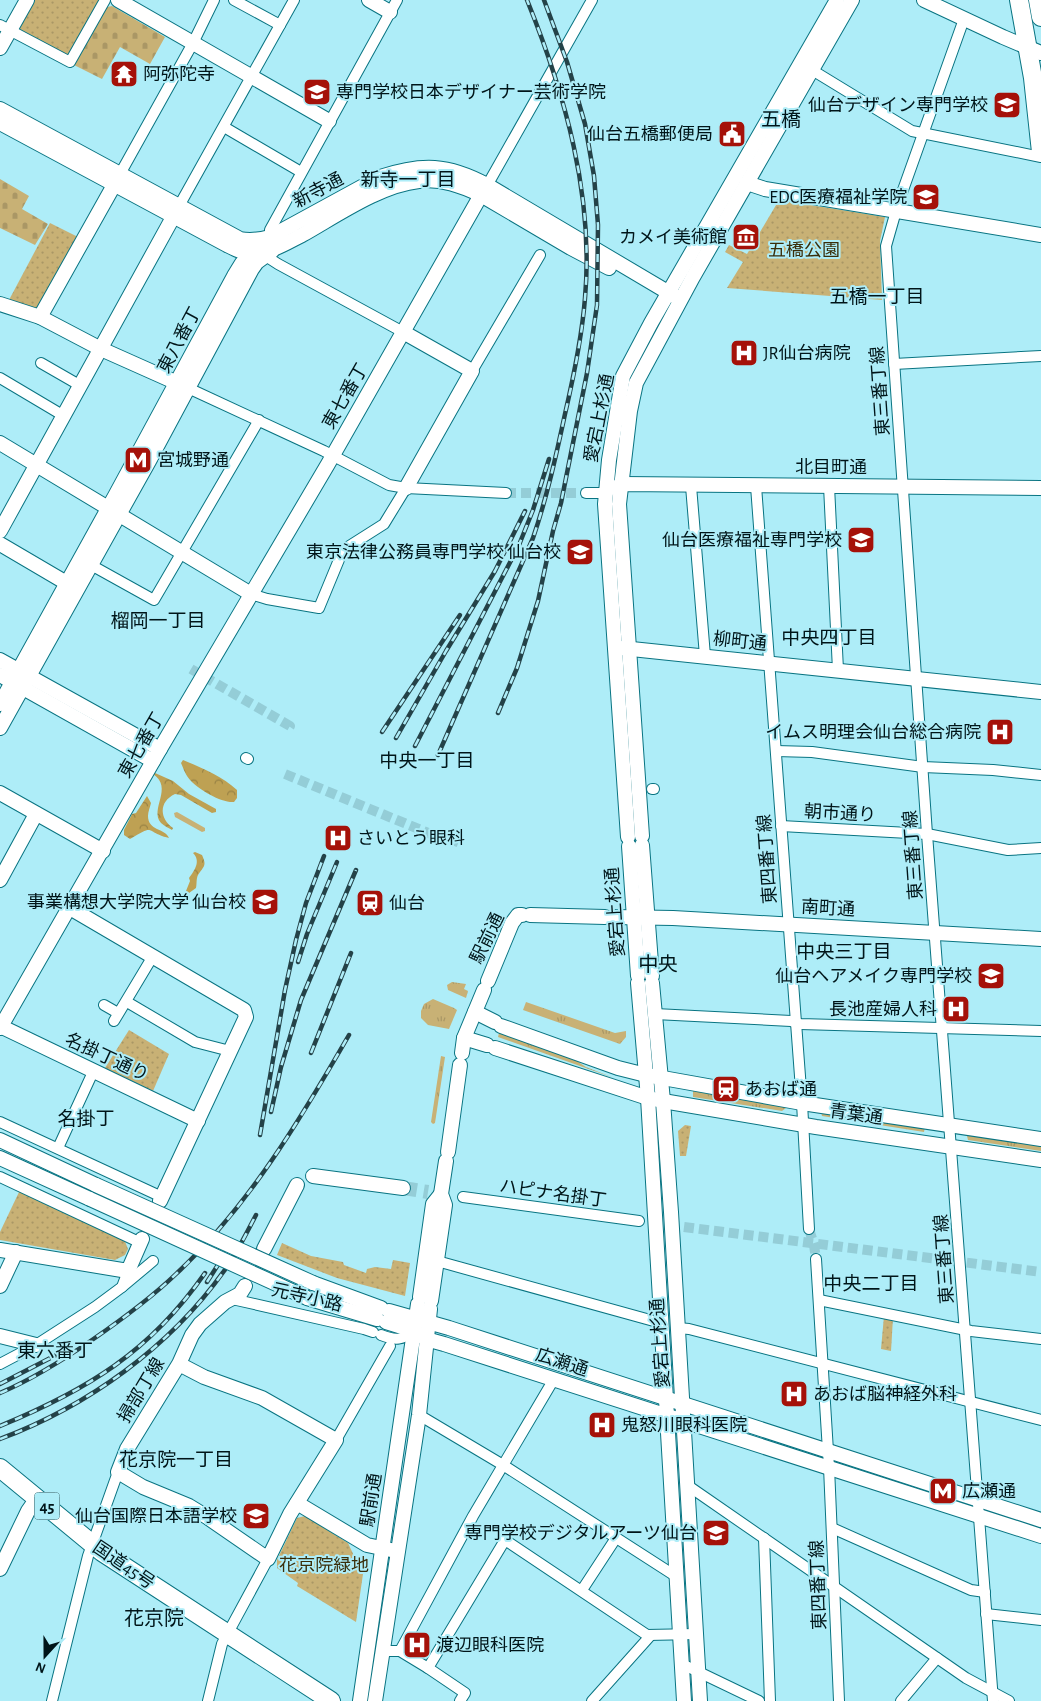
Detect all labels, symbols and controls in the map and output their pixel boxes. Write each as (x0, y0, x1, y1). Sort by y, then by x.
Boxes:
temple icon: 阿弥陀寺 (109, 59, 139, 89)
place label: 阿弥陀寺 (143, 65, 215, 84)
school or university icon: 専門学校日本デザイナー芸術学院 (302, 77, 332, 107)
place label: 専門学校日本デザイナー芸術学院 (336, 82, 606, 102)
school or university icon: 仙台デザイン専門学校 (992, 90, 1022, 120)
place label: 仙台デザイン専門学校 (808, 95, 988, 115)
district label: 五橋 (761, 109, 801, 130)
public building icon: 仙台五橋郵便局 (717, 119, 747, 149)
place label: 仙台五橋郵便局 (587, 124, 713, 144)
street label: 新寺通 (290, 169, 347, 212)
district label: 新寺一丁目 (360, 170, 456, 190)
school or university icon: EDC医療福祉学院 (911, 182, 941, 212)
place label: EDC医療福祉学院 (769, 187, 907, 207)
museum icon: カメイ美術館 (731, 222, 761, 252)
place label: カメイ美術館 (619, 227, 727, 247)
park label: 五橋公園 (768, 241, 840, 260)
district label: 五橋一丁目 (829, 287, 925, 307)
street label: 東八番丁 (154, 304, 205, 376)
hospital icon: JR仙台病院 (729, 338, 759, 368)
place label: JR仙台病院 (763, 343, 851, 363)
street label: 東三番丁線 (867, 345, 893, 437)
street label: 東七番丁 (319, 360, 372, 432)
street label: 愛宕上杉通 (582, 372, 617, 464)
metro station icon: 宮城野通 (123, 445, 153, 475)
place label: 宮城野通 (157, 451, 229, 470)
street label: 北目町通 (795, 457, 867, 477)
school or university icon: 仙台医療福祉専門学校 (846, 525, 876, 555)
place label: 仙台医療福祉専門学校 (662, 530, 842, 550)
school or university icon: 東京法律公務員専門学校 仙台校 (565, 537, 595, 567)
place label: 東京法律公務員専門学校 仙台校 (306, 542, 561, 562)
district label: 榴岡一丁目 (110, 610, 206, 631)
district label: 中央四丁目 (781, 628, 877, 648)
street label: 柳町通 (712, 629, 768, 654)
street label: 東七番丁 (115, 709, 168, 781)
hospital icon: イムス明理会仙台総合病院 (985, 717, 1015, 747)
place label: イムス明理会仙台総合病院 (765, 722, 981, 742)
district label: 中央一丁目 (379, 751, 475, 771)
street label: 朝市通り (804, 802, 876, 825)
street label: 東三番丁線 (900, 809, 926, 901)
street label: 東四番丁線 (754, 813, 780, 905)
hospital icon: さいとう眼科 (323, 823, 353, 853)
place label: さいとう眼科 (357, 829, 465, 848)
street label: 愛宕上杉通 (603, 866, 628, 958)
school or university icon: 事業構想大学院大学 仙台校 (250, 887, 280, 917)
station icon: 仙台 (355, 888, 385, 918)
place label: 事業構想大学院大学 仙台校 (27, 892, 246, 912)
place label: 仙台 (389, 893, 425, 913)
street label: 南町通 (801, 898, 855, 919)
street label: 駅前通 (466, 909, 508, 967)
district label: 中央三丁目 (796, 942, 892, 962)
district label: 中央 (638, 954, 678, 975)
school or university icon: 仙台ヘアメイク専門学校 (976, 961, 1006, 991)
place label: 仙台ヘアメイク専門学校 (775, 966, 972, 986)
hospital icon: 長池産婦人科 (941, 994, 971, 1024)
place label: 長池産婦人科 (829, 1000, 937, 1019)
street label: 名掛丁通り (62, 1029, 152, 1085)
station icon: あおば通 (711, 1074, 741, 1104)
place label: あおば通 (745, 1080, 817, 1099)
street label: 青葉通 (828, 1101, 884, 1128)
district label: 名掛丁 (57, 1108, 115, 1129)
street label: ハピナ名掛丁 (498, 1176, 608, 1210)
street label: 東三番丁線 (931, 1213, 957, 1305)
district label: 中央二丁目 (823, 1274, 919, 1294)
street label: 元寺小路 (270, 1280, 344, 1315)
street label: 愛宕上杉通 (648, 1297, 673, 1389)
district label: 東六番丁 (17, 1340, 93, 1361)
street label: 広瀬通 (533, 1345, 590, 1380)
street label: 掃部丁線 (114, 1354, 168, 1426)
hospital icon: あおば脳神経外科 (779, 1379, 809, 1409)
place label: あおば脳神経外科 (813, 1384, 957, 1404)
hospital icon: 鬼怒川眼科医院 (587, 1410, 617, 1440)
place label: 鬼怒川眼科医院 (621, 1415, 747, 1435)
district label: 花京院一丁目 (119, 1450, 233, 1470)
street label: 駅前通 (357, 1472, 385, 1528)
metro station icon: 広瀬通 (928, 1476, 958, 1506)
place label: 広瀬通 (962, 1482, 1016, 1501)
road number: 45 (34, 1492, 60, 1520)
school or university icon: 仙台国際日本語学校 (241, 1501, 271, 1531)
place label: 仙台国際日本語学校 (75, 1506, 237, 1526)
school or university icon: 専門学校デジタルアーツ仙台 (701, 1518, 731, 1548)
place label: 専門学校デジタルアーツ仙台 (465, 1523, 697, 1543)
street label: 国道45号 (89, 1537, 159, 1593)
street label: 東四番丁線 (806, 1540, 830, 1630)
park label: 花京院緑地 (279, 1556, 369, 1575)
district label: 花京院 (124, 1607, 184, 1629)
hospital icon: 渡辺眼科医院 (402, 1630, 432, 1660)
north arrow (20, 1631, 70, 1681)
place label: 渡辺眼科医院 (436, 1636, 544, 1655)
text: N (34, 1659, 48, 1675)

